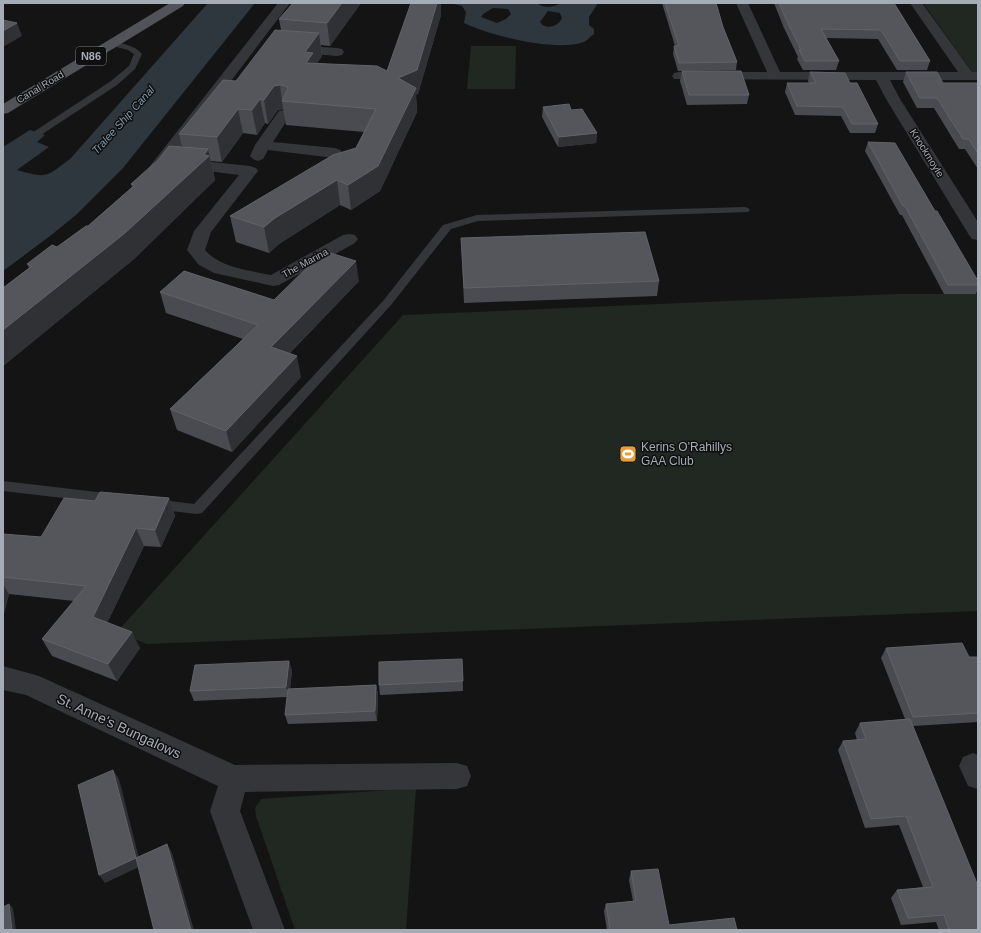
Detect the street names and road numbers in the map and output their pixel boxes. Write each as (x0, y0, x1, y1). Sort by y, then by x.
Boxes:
road number: N86 (76, 47, 106, 65)
street label: Canal Road (15, 69, 65, 105)
street label: Knockmoyle (908, 127, 946, 179)
street label: The Marina (280, 246, 330, 280)
street label: St. Anne's Bungalows (54, 690, 184, 762)

